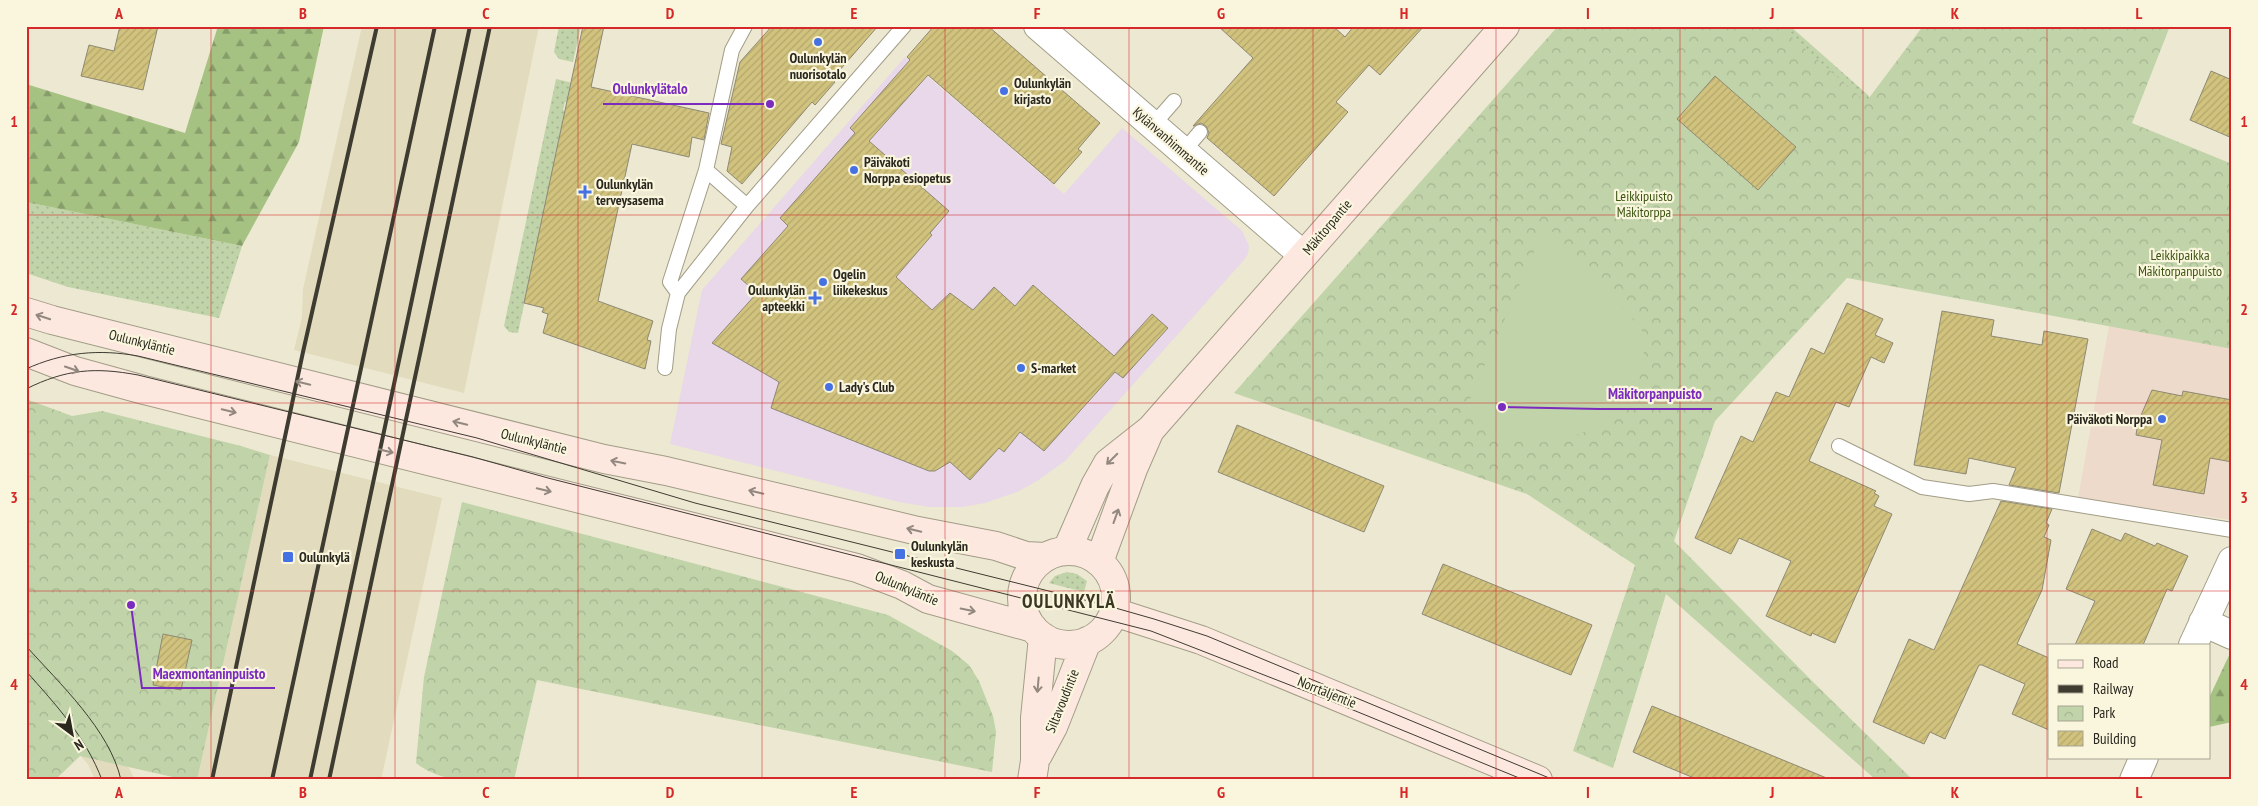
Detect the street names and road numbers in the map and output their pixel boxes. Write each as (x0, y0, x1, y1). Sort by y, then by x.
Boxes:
street label: Kylänvanhimmantie (1129, 103, 1213, 179)
street label: Mäkitorpantie (1299, 195, 1356, 258)
street label: Oulunkyläntie (107, 325, 177, 359)
street label: Oulunkyläntie (499, 424, 569, 458)
street label: Oulunkyläntie (872, 567, 942, 610)
street label: Siltavoudintie (1041, 666, 1083, 736)
street label: Norrtäljentie (1295, 672, 1359, 712)

